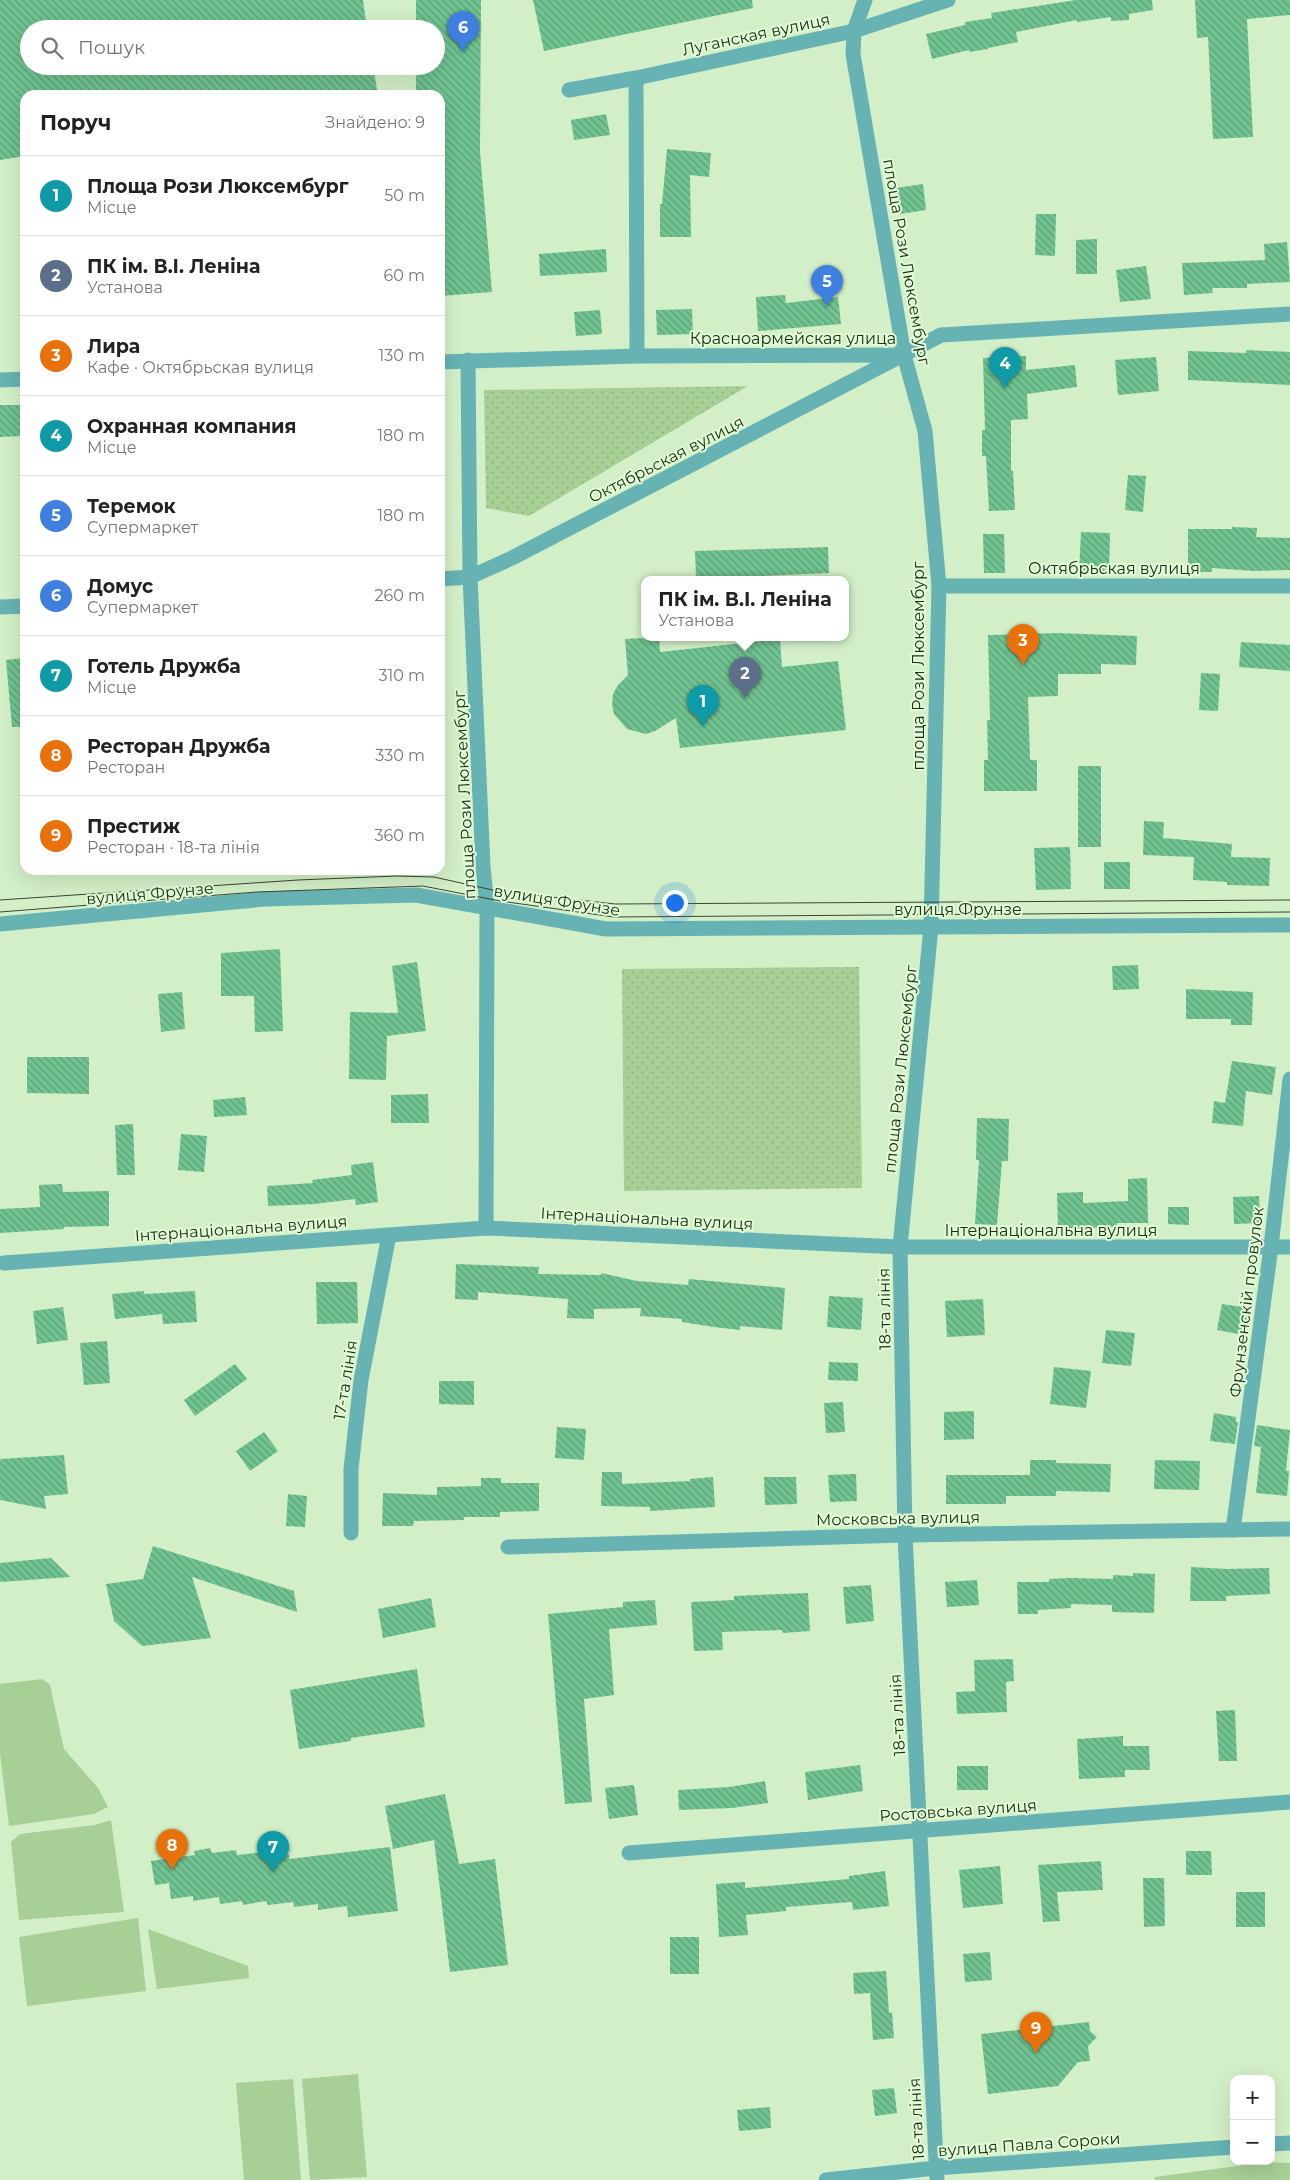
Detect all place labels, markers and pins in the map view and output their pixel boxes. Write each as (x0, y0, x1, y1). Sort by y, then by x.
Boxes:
pin: 6 (447, 11, 479, 52)
pin: 5 (811, 265, 843, 306)
pin: 4 (989, 347, 1021, 388)
pin: 3 (1007, 624, 1039, 665)
pin: 2 (729, 657, 761, 698)
pin: 1 (687, 685, 719, 726)
pin: 8 (156, 1829, 188, 1870)
pin: 7 (257, 1831, 289, 1872)
pin: 9 (1020, 2012, 1052, 2053)

